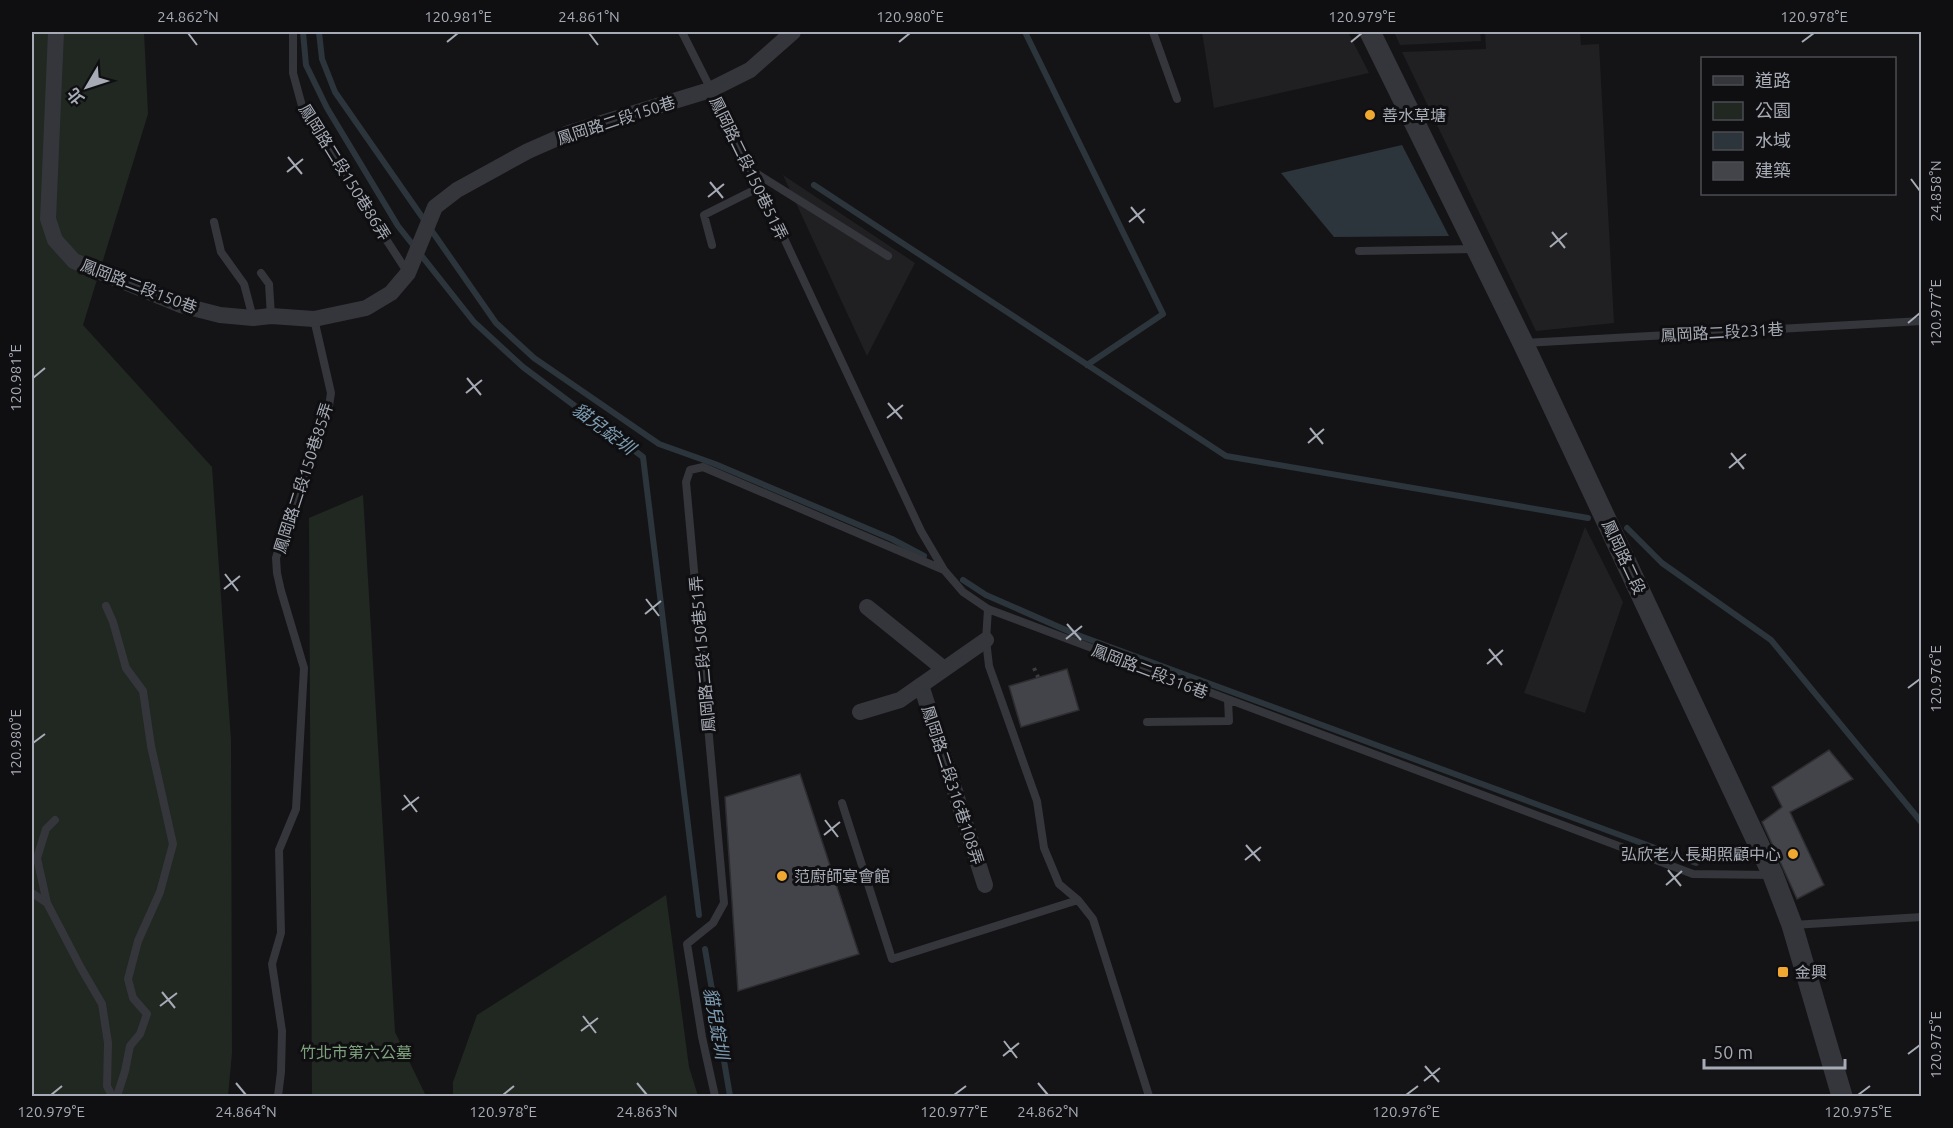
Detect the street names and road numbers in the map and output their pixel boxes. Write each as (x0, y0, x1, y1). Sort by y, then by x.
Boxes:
street label: 鳳岡路二段150巷 (555, 92, 677, 148)
street label: 鳳岡路二段150巷51弄 (706, 93, 792, 243)
street label: 鳳岡路二段150巷86弄 (296, 101, 394, 243)
street label: 鳳岡路二段150巷 (78, 256, 200, 316)
street label: 鳳岡路二段231巷 (1660, 320, 1784, 344)
street label: 鳳岡路二段150巷85弄 (270, 401, 336, 555)
street label: 鳳岡路二段 (1599, 517, 1649, 597)
street label: 鳳岡路二段150巷51弄 (686, 575, 718, 733)
street label: 鳳岡路二段316巷 (1089, 641, 1211, 701)
street label: 鳳岡路二段316巷108弄 (919, 703, 987, 867)

